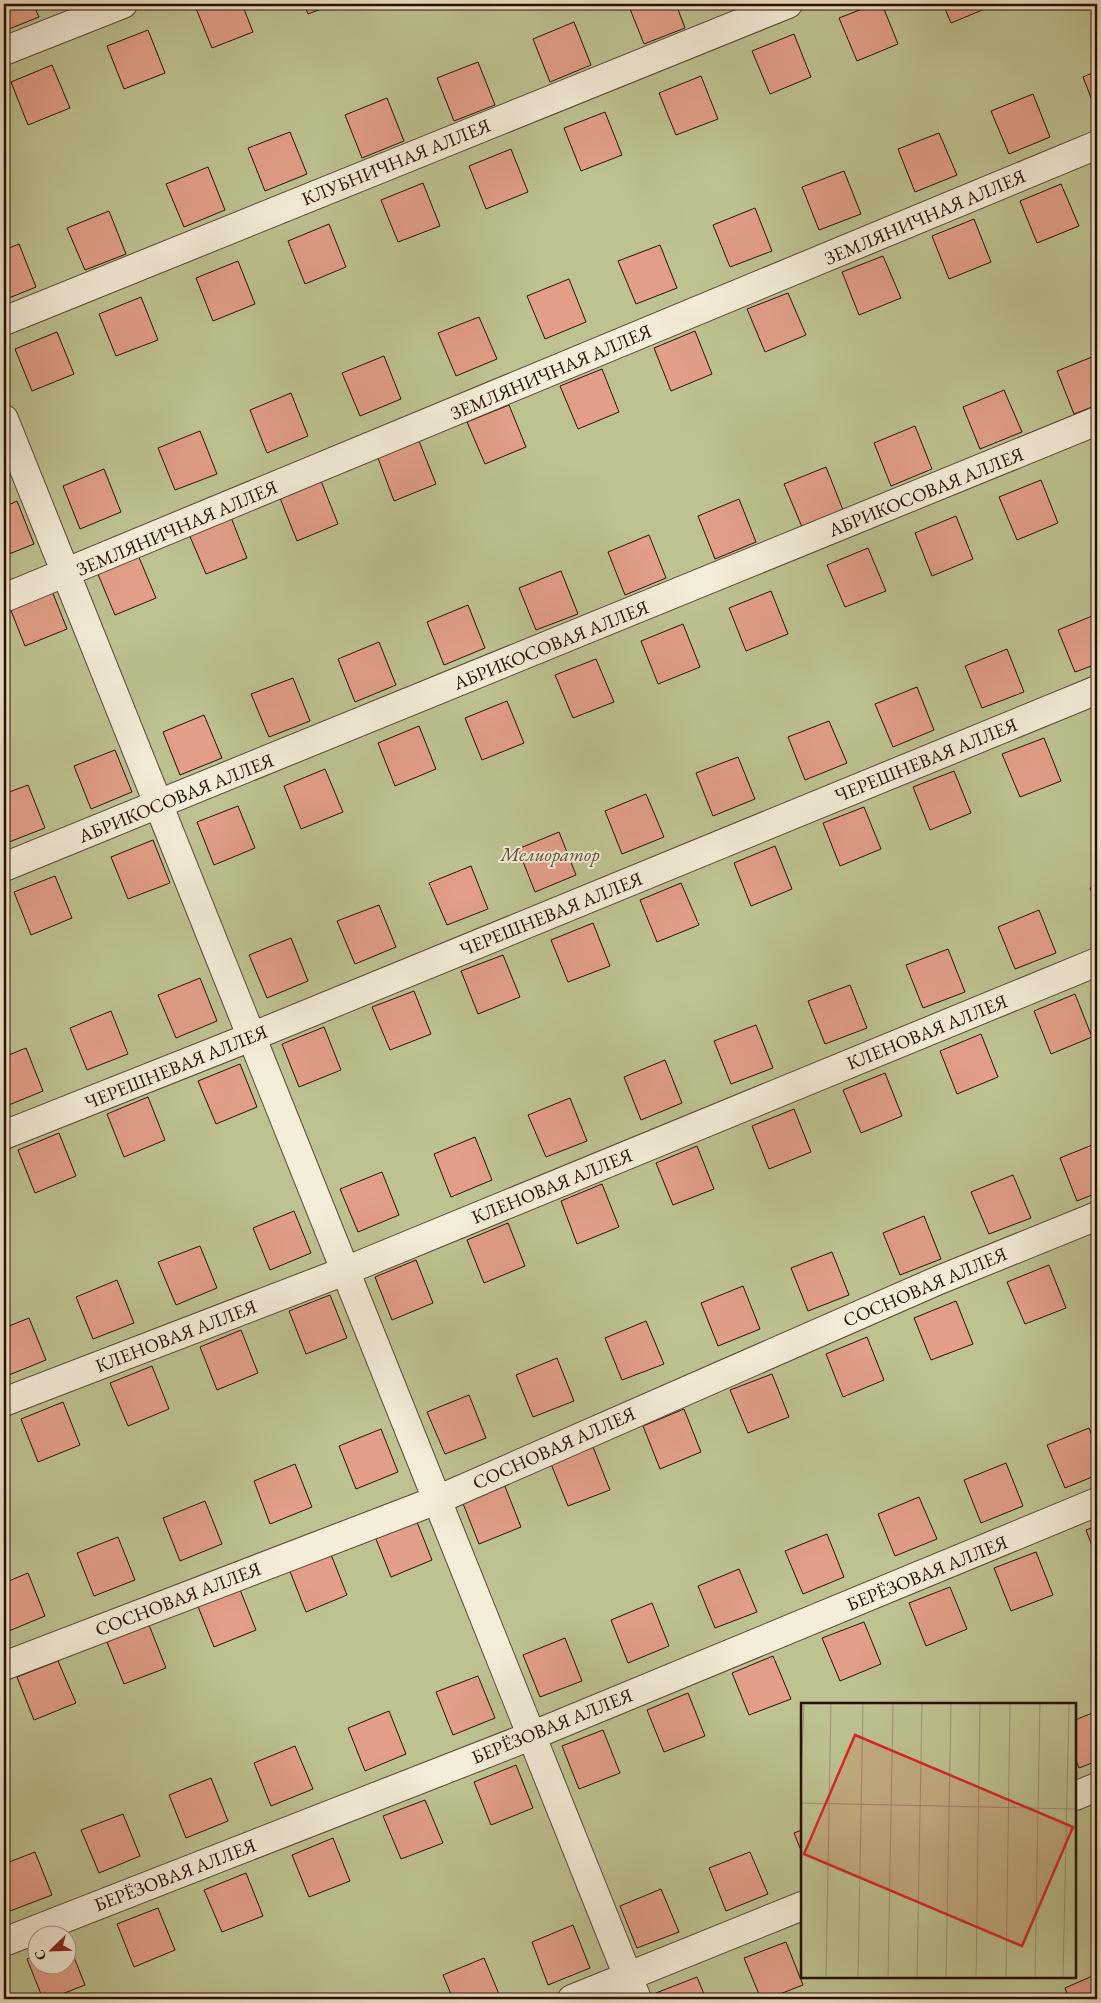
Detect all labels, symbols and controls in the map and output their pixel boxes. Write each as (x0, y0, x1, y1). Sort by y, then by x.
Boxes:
street label: КЛУБНИЧНАЯ АЛЛЕЯ (298, 113, 494, 211)
street label: ЗЕМЛЯНИЧНАЯ АЛЛЕЯ (821, 163, 1030, 271)
street label: ЗЕМЛЯНИЧНАЯ АЛЛЕЯ (447, 318, 656, 426)
street label: АБРИКОСОВАЯ АЛЛЕЯ (824, 441, 1028, 543)
street label: ЗЕМЛЯНИЧНАЯ АЛЛЕЯ (73, 474, 282, 582)
street label: АБРИКОСОВАЯ АЛЛЕЯ (449, 594, 653, 696)
street label: ЧЕРЕШНЕВАЯ АЛЛЕЯ (831, 712, 1021, 808)
street label: АБРИКОСОВАЯ АЛЛЕЯ (74, 747, 278, 849)
park label: Мелиоратор (500, 842, 600, 867)
street label: ЧЕРЕШНЕВАЯ АЛЛЕЯ (456, 866, 646, 962)
street label: КЛЕНОВАЯ АЛЛЕЯ (843, 988, 1011, 1076)
street label: ЧЕРЕШНЕВАЯ АЛЛЕЯ (81, 1019, 271, 1115)
street label: КЛЕНОВАЯ АЛЛЕЯ (468, 1142, 636, 1230)
street label: СОСНОВАЯ АЛЛЕЯ (839, 1241, 1011, 1333)
street label: КЛЕНОВАЯ АЛЛЕЯ (92, 1294, 261, 1378)
street label: СОСНОВАЯ АЛЛЕЯ (469, 1401, 640, 1495)
street label: БЕРЁЗОВАЯ АЛЛЕЯ (843, 1529, 1012, 1617)
street label: СОСНОВАЯ АЛЛЕЯ (91, 1556, 265, 1642)
street label: БЕРЁЗОВАЯ АЛЛЕЯ (468, 1682, 637, 1770)
inset map (801, 1703, 1076, 1978)
street label: БЕРЁЗОВАЯ АЛЛЕЯ (90, 1832, 260, 1917)
north arrow (28, 1926, 78, 1976)
text: С (30, 1947, 50, 1963)

